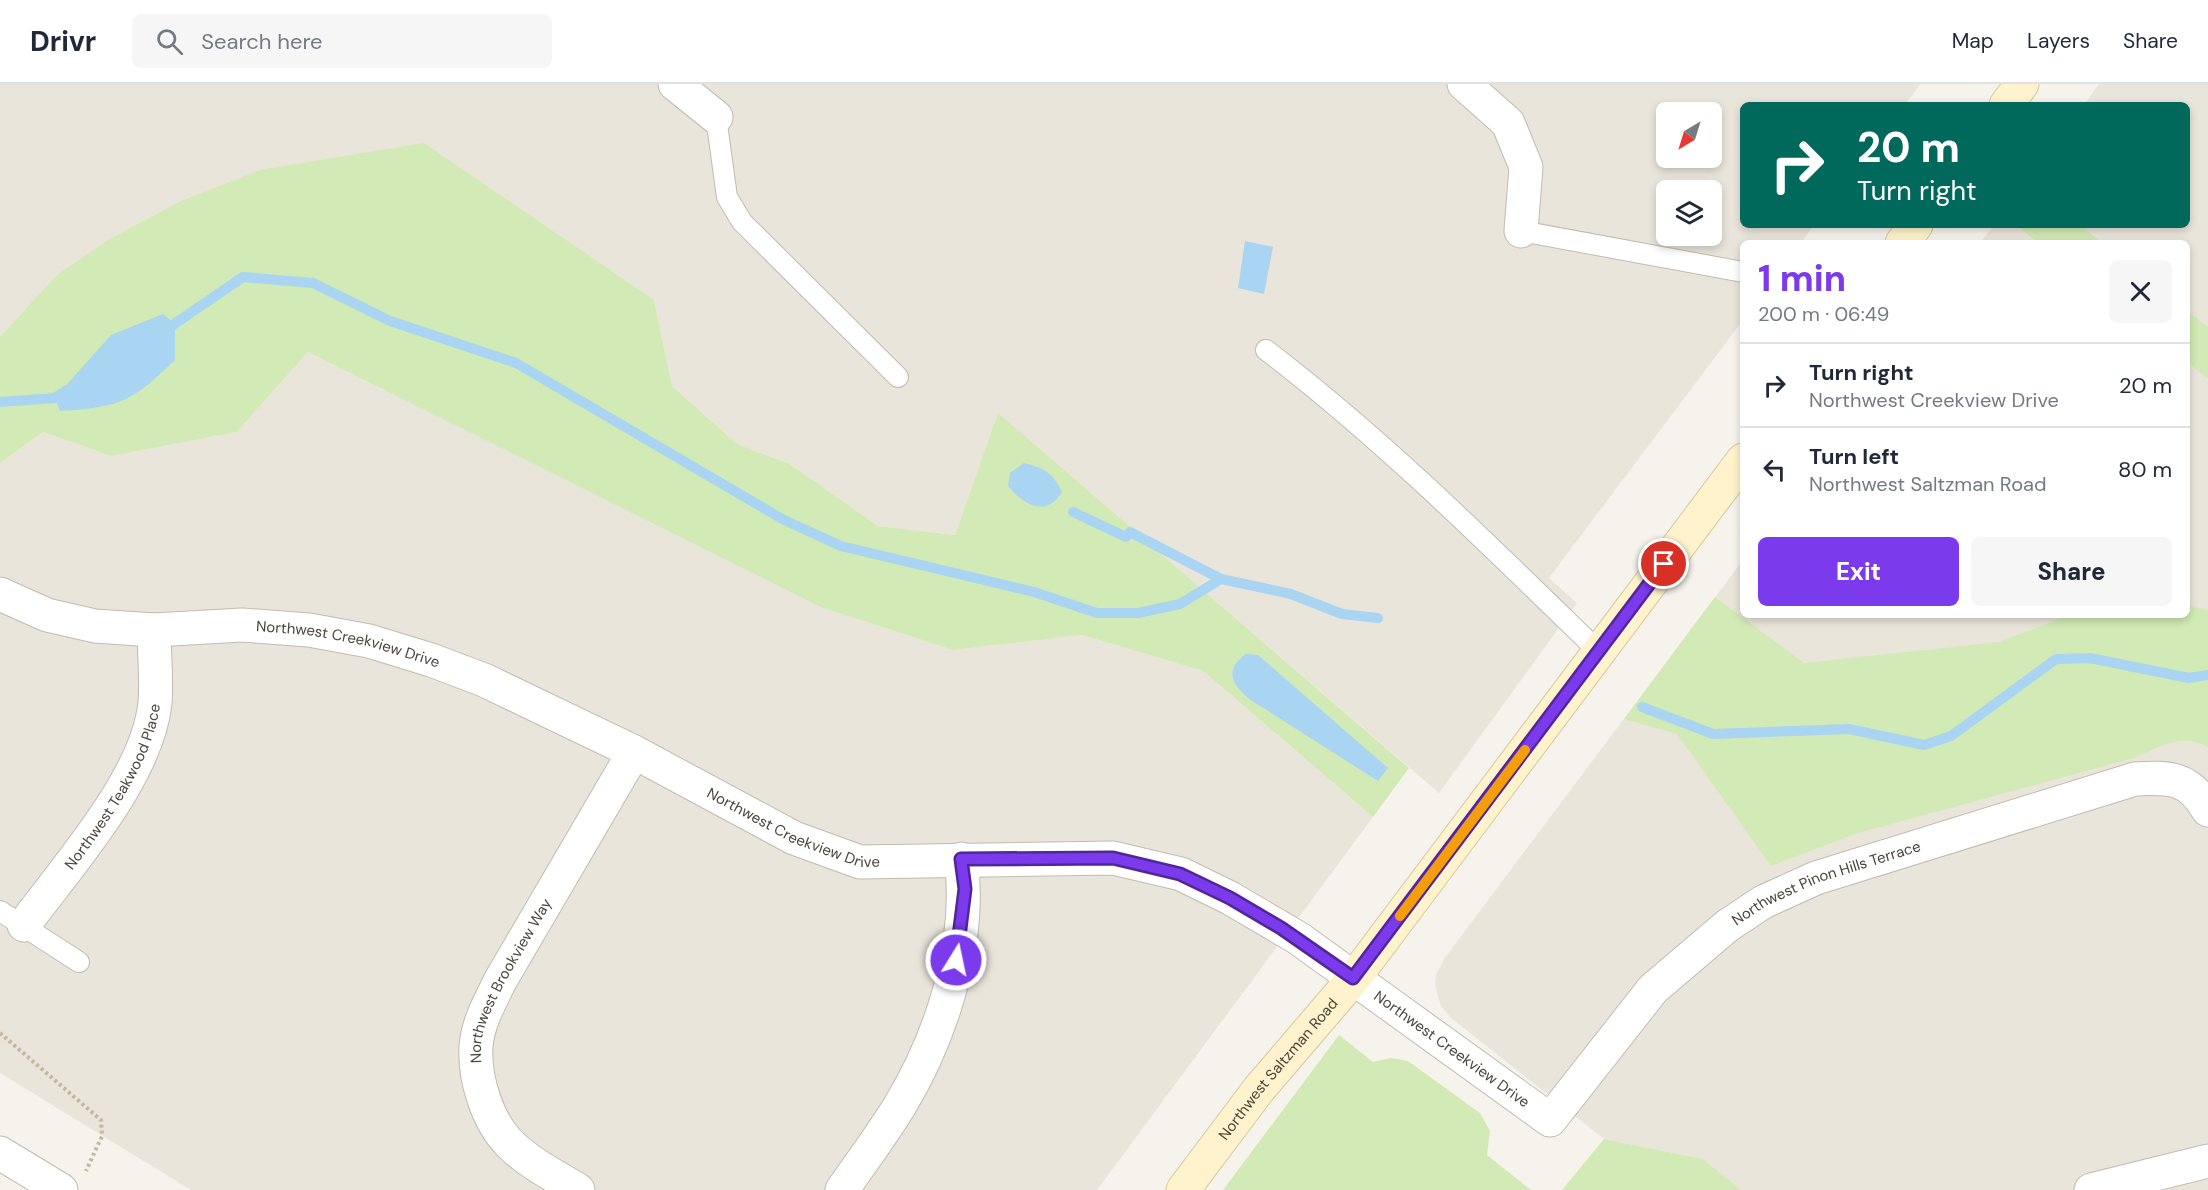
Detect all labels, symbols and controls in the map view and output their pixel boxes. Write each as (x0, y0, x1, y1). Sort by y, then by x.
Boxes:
search box (132, 14, 552, 68)
text: Drivr (30, 23, 96, 60)
icon: search (153, 25, 186, 58)
text: Search here (201, 27, 323, 56)
text: Map (1952, 27, 1994, 55)
text: Layers (2027, 27, 2090, 55)
text: Share (2123, 27, 2178, 55)
north arrow (1656, 102, 1722, 168)
map controls (1656, 102, 1722, 246)
text: 20 m (1857, 120, 1960, 175)
icon: right (1758, 126, 1836, 204)
text: Turn right (1857, 173, 1977, 208)
button: layers (1656, 180, 1722, 246)
text: 1 min (1758, 255, 1846, 302)
button: close (2109, 260, 2172, 323)
text: 200 m · 06:49 (1758, 301, 1889, 327)
text: Turn right (1809, 358, 1914, 387)
icon: right (1758, 369, 1791, 402)
text: 20 m (2119, 371, 2172, 400)
text: Northwest Creekview Drive (1809, 387, 2059, 413)
text: Turn left (1809, 442, 1899, 471)
icon: left (1758, 453, 1791, 486)
text: 80 m (2118, 455, 2172, 484)
text: Northwest Saltzman Road (1809, 471, 2046, 497)
button: Exit (1758, 537, 1959, 606)
button: Share (1971, 537, 2172, 606)
pin (1638, 538, 1689, 589)
icon: arrive (1647, 547, 1680, 580)
street label: Northwest Creekview Drive (255, 616, 443, 672)
street label: Northwest Teakwood Place (60, 702, 165, 874)
street label: Northwest Creekview Drive (703, 783, 880, 872)
street label: Northwest Pinon Hills Terrace (1728, 836, 1923, 930)
street label: Northwest Brookview Way (466, 894, 557, 1064)
position arrow (924, 928, 988, 992)
street label: Northwest Creekview Drive (1370, 986, 1534, 1112)
street label: Northwest Saltzman Road (1214, 994, 1343, 1144)

